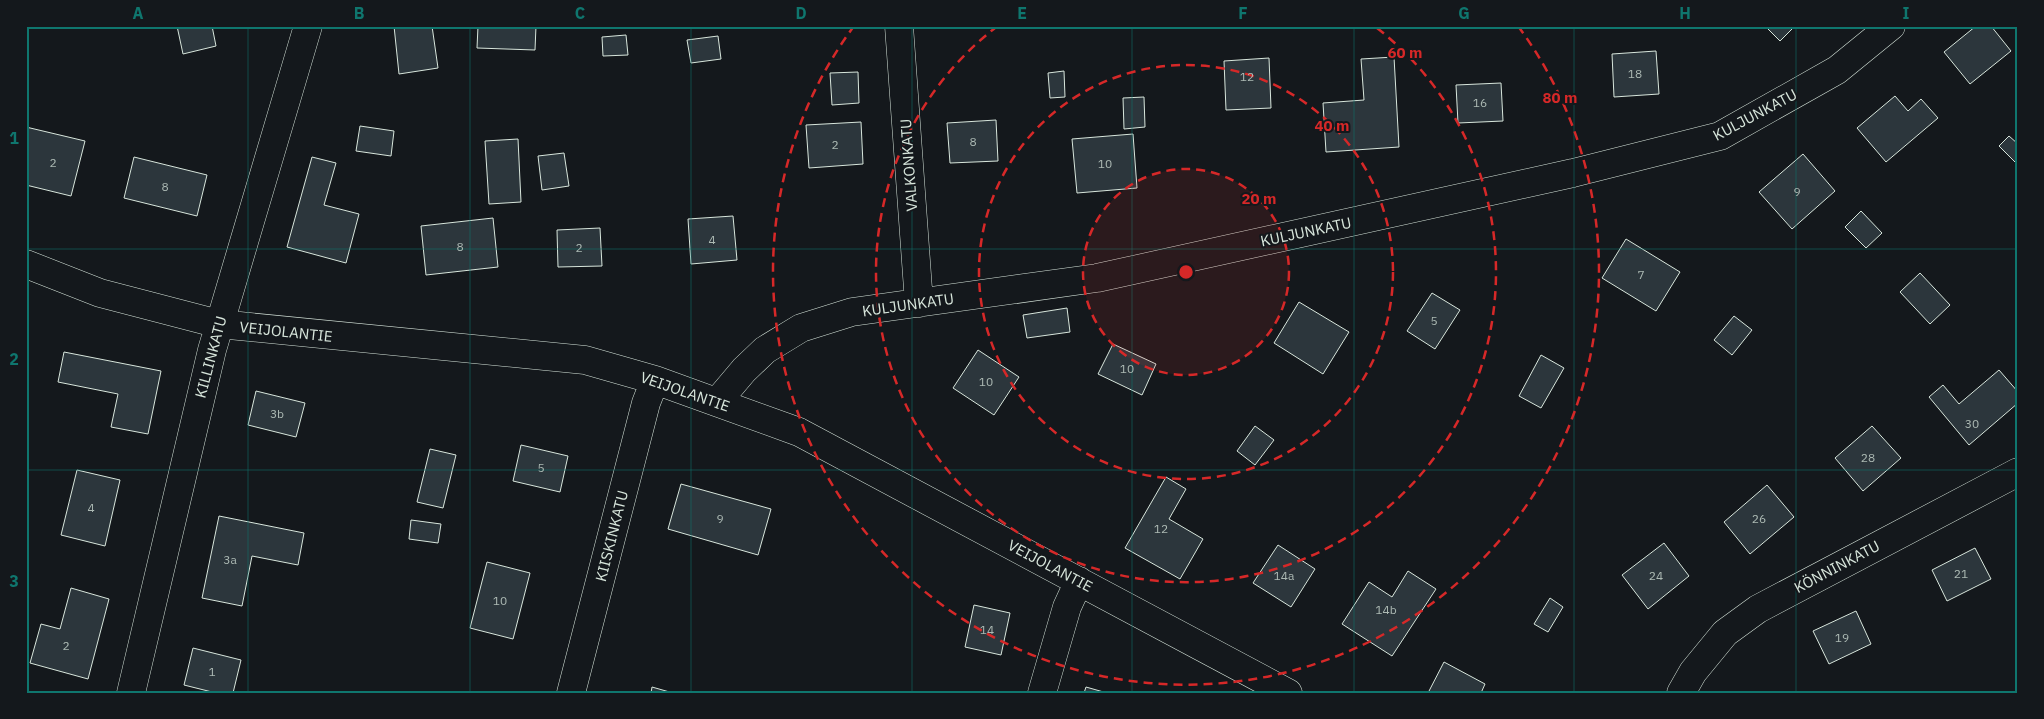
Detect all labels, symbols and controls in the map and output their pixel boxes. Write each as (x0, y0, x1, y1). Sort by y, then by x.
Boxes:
text: A (133, 3, 144, 23)
text: B (354, 3, 365, 23)
text: C (575, 3, 585, 23)
text: D (795, 3, 807, 23)
text: E (1017, 3, 1027, 23)
text: F (1238, 3, 1248, 23)
text: G (1458, 3, 1470, 23)
text: H (1679, 3, 1691, 23)
text: I (1903, 3, 1910, 23)
text: 60 m (1388, 43, 1422, 62)
house number: 18 (1628, 66, 1642, 81)
house number: 12 (1240, 69, 1254, 84)
street label: KULJUNKATU (1709, 84, 1800, 145)
text: 80 m (1543, 88, 1577, 107)
house number: 16 (1473, 95, 1487, 110)
text: 40 m (1315, 116, 1349, 135)
street label: VALKONKATU (896, 118, 921, 212)
text: 1 (9, 128, 19, 148)
house number: 8 (969, 134, 977, 149)
house number: 2 (831, 137, 839, 152)
house number: 2 (49, 155, 57, 170)
house number: 10 (1098, 156, 1112, 171)
house number: 8 (161, 179, 169, 194)
house number: 9 (1793, 184, 1801, 199)
text: 20 m (1242, 189, 1276, 208)
street label: KULJUNKATU (1259, 213, 1353, 250)
house number: 4 (708, 232, 716, 247)
house number: 8 (456, 239, 464, 254)
house number: 2 (575, 240, 583, 255)
centre of rings (1177, 263, 1195, 281)
house number: 7 (1637, 267, 1645, 282)
street label: KULJUNKATU (861, 289, 955, 320)
house number: 5 (1430, 313, 1438, 328)
street label: KILLINKATU (190, 314, 231, 400)
street label: VEIJOLANTIE (239, 317, 333, 346)
text: 2 (9, 349, 19, 369)
house number: 10 (1120, 361, 1134, 376)
street label: VEIJOLANTIE (638, 367, 732, 416)
house number: 10 (979, 374, 993, 389)
house number: 3b (270, 406, 284, 421)
house number: 30 (1965, 416, 1979, 431)
house number: 28 (1861, 450, 1875, 465)
house number: 5 (537, 460, 545, 475)
street label: KIISKINKATU (591, 488, 632, 583)
house number: 4 (87, 500, 95, 515)
house number: 9 (716, 511, 724, 526)
house number: 26 (1752, 511, 1766, 526)
house number: 12 (1154, 521, 1168, 536)
street label: VEIJOLANTIE (1005, 535, 1096, 596)
street label: KÖNNINKATU (1791, 536, 1883, 597)
house number: 3a (223, 552, 237, 567)
house number: 21 (1954, 566, 1968, 581)
house number: 14a (1274, 568, 1295, 583)
house number: 24 (1649, 568, 1663, 583)
text: 3 (9, 571, 19, 591)
house number: 10 (493, 593, 507, 608)
house number: 14b (1375, 602, 1397, 617)
house number: 14 (980, 622, 994, 637)
house number: 19 (1835, 630, 1849, 645)
house number: 2 (62, 638, 70, 653)
house number: 1 (208, 664, 216, 679)

